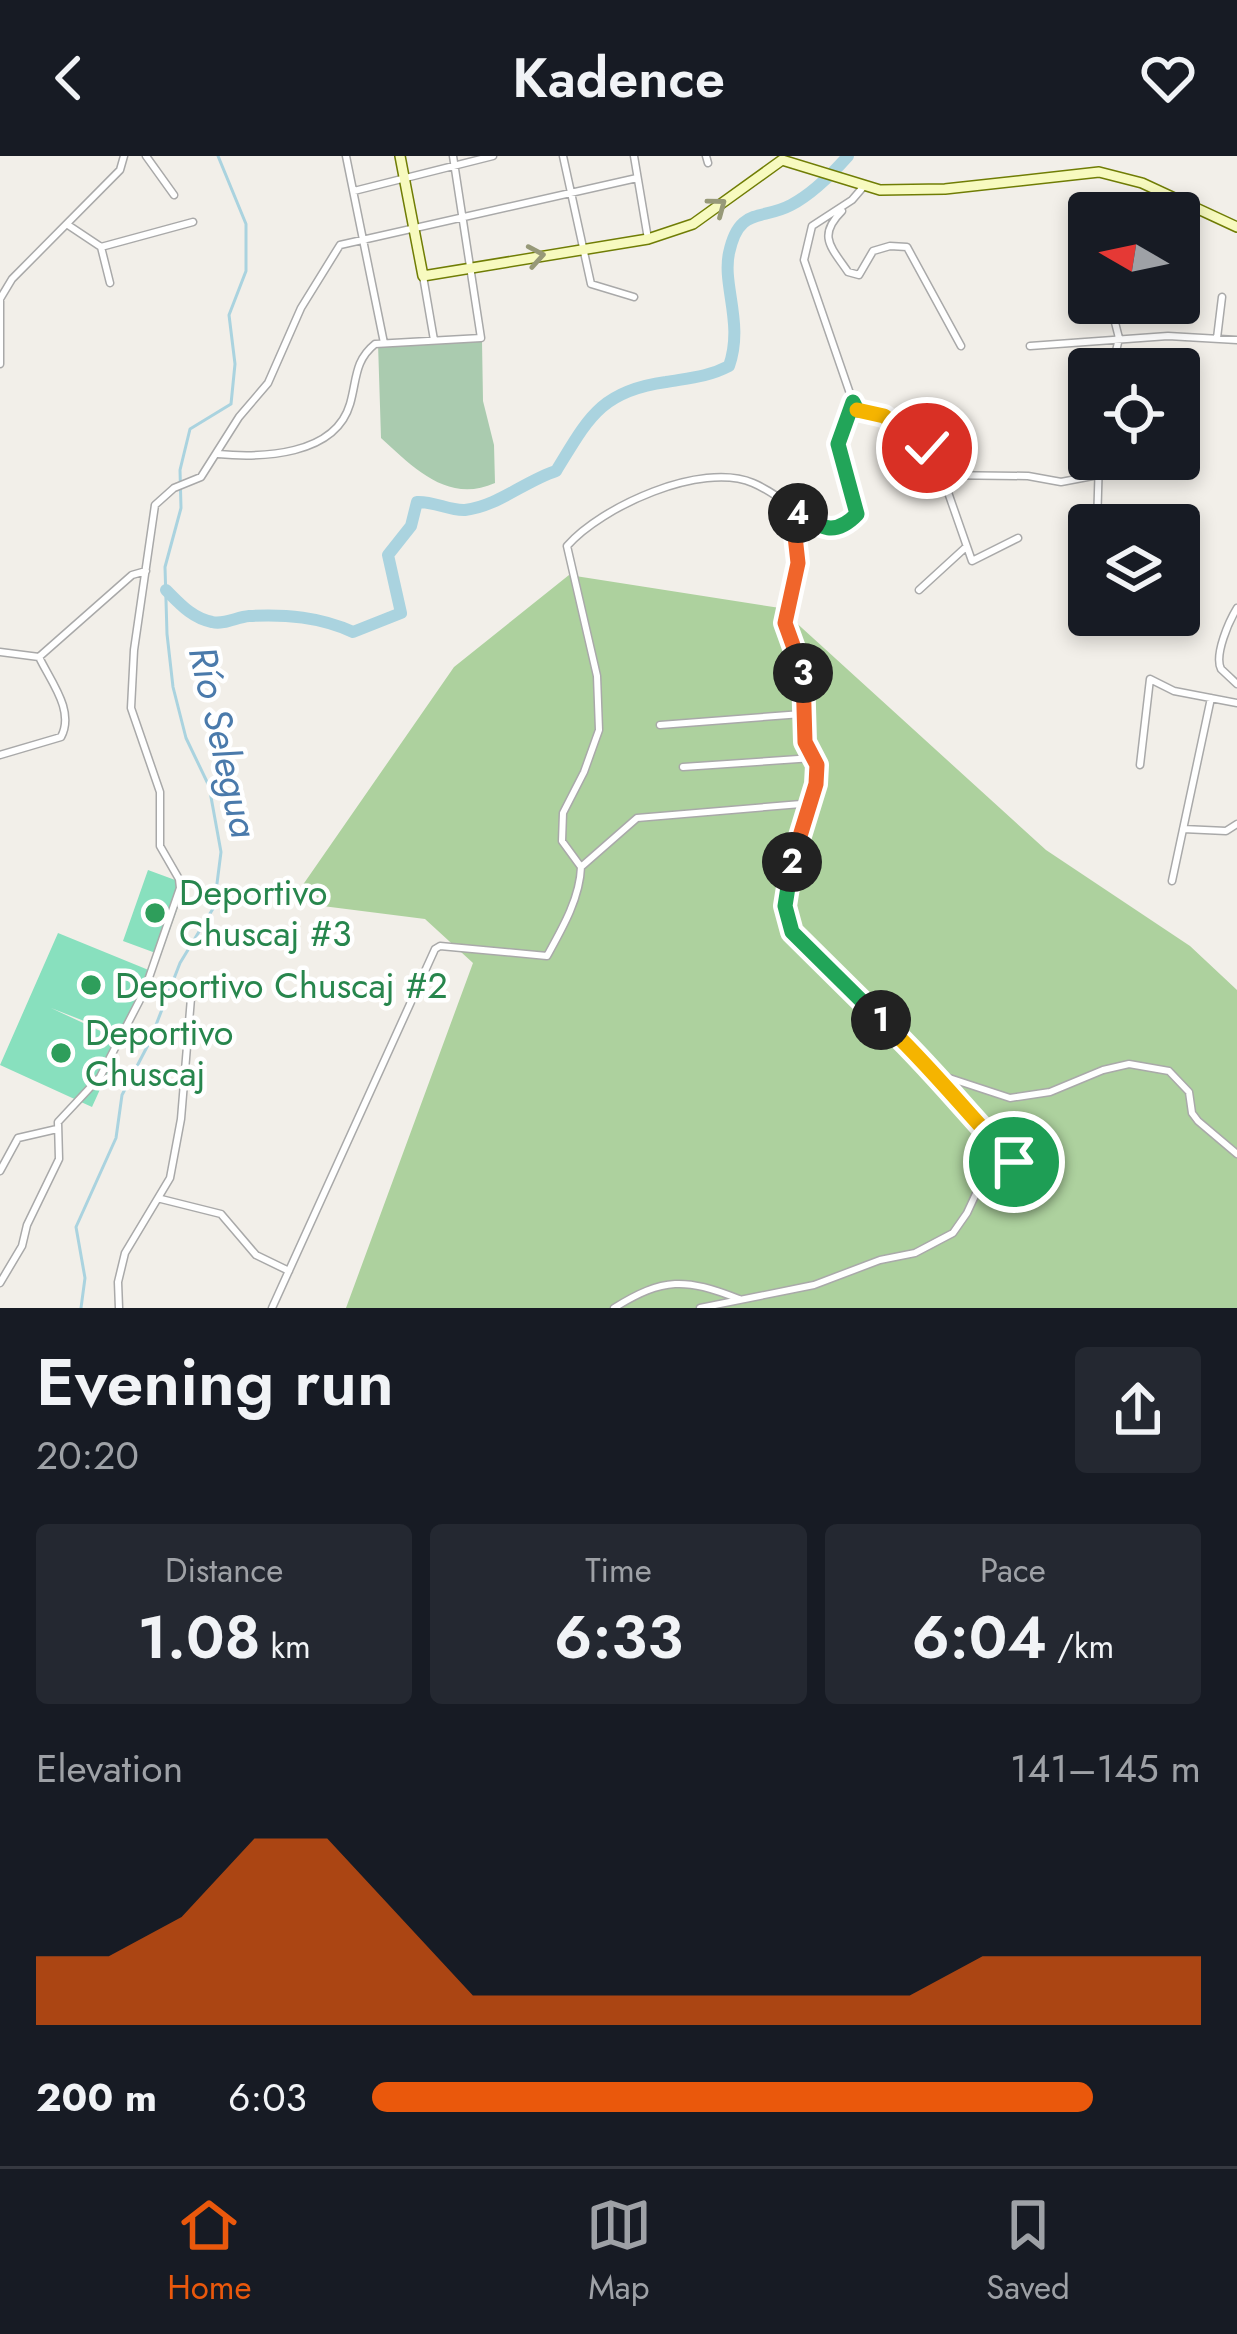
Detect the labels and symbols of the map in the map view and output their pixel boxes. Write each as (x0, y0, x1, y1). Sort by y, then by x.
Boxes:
north arrow (1068, 192, 1200, 324)
one-way arrow (704, 198, 726, 220)
one-way arrow (525, 245, 545, 270)
pin (876, 397, 978, 499)
pin: 4 (768, 483, 828, 543)
water label: Río Selegua (174, 641, 273, 844)
pin: 3 (773, 643, 833, 703)
pin: 2 (762, 832, 822, 892)
place label: Deportivo Chuscaj #3 (179, 866, 352, 959)
marker: Deportivo Chuscaj #3 (142, 900, 168, 926)
place label: Deportivo Chuscaj #2 (115, 959, 448, 1011)
marker: Deportivo Chuscaj #2 (78, 972, 104, 998)
pin: 1 (851, 990, 911, 1050)
place label: Deportivo Chuscaj (85, 1006, 234, 1099)
marker: Deportivo Chuscaj (48, 1040, 74, 1066)
pin (963, 1111, 1065, 1213)

